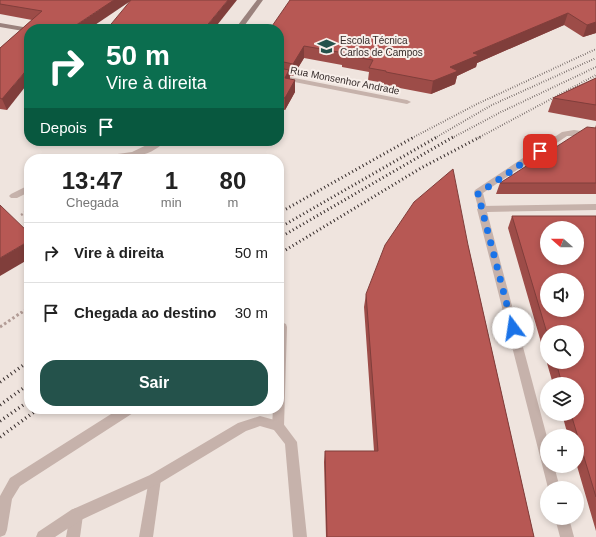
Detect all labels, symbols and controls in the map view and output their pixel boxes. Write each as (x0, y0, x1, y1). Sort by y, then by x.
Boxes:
place label: Escola Técnica Carlos de Campos (340, 35, 423, 58)
school or university icon: Escola Técnica Carlos de Campos (317, 36, 337, 56)
icon: right (40, 40, 92, 92)
text: 50 m (106, 40, 170, 71)
street label: Rua Monsenhor Andrade (289, 64, 401, 97)
text: Vire à direita (106, 73, 207, 93)
icon: arrive (95, 116, 117, 138)
text: Depois (40, 119, 87, 136)
pin (523, 134, 557, 168)
icon: arrive (529, 140, 551, 162)
text: 13:47 (62, 167, 123, 194)
text: 1 (165, 167, 178, 194)
text: 80 (220, 167, 246, 194)
text: Chegada (66, 195, 119, 210)
text: min (161, 195, 182, 210)
text: m (227, 195, 238, 210)
north arrow (540, 221, 584, 265)
map controls (540, 221, 584, 525)
icon: right (40, 242, 62, 264)
text: Vire à direita (74, 244, 164, 261)
text: 50 m (235, 244, 268, 261)
button: sound (540, 273, 584, 317)
icon: arrive (40, 302, 62, 324)
text: Chegada ao destino (74, 304, 217, 321)
text: 30 m (235, 304, 268, 321)
position arrow (492, 307, 534, 349)
button: search (540, 325, 584, 369)
button: Sair (40, 360, 268, 406)
button: layers (540, 377, 584, 421)
button: + (540, 429, 584, 473)
button: − (540, 481, 584, 525)

